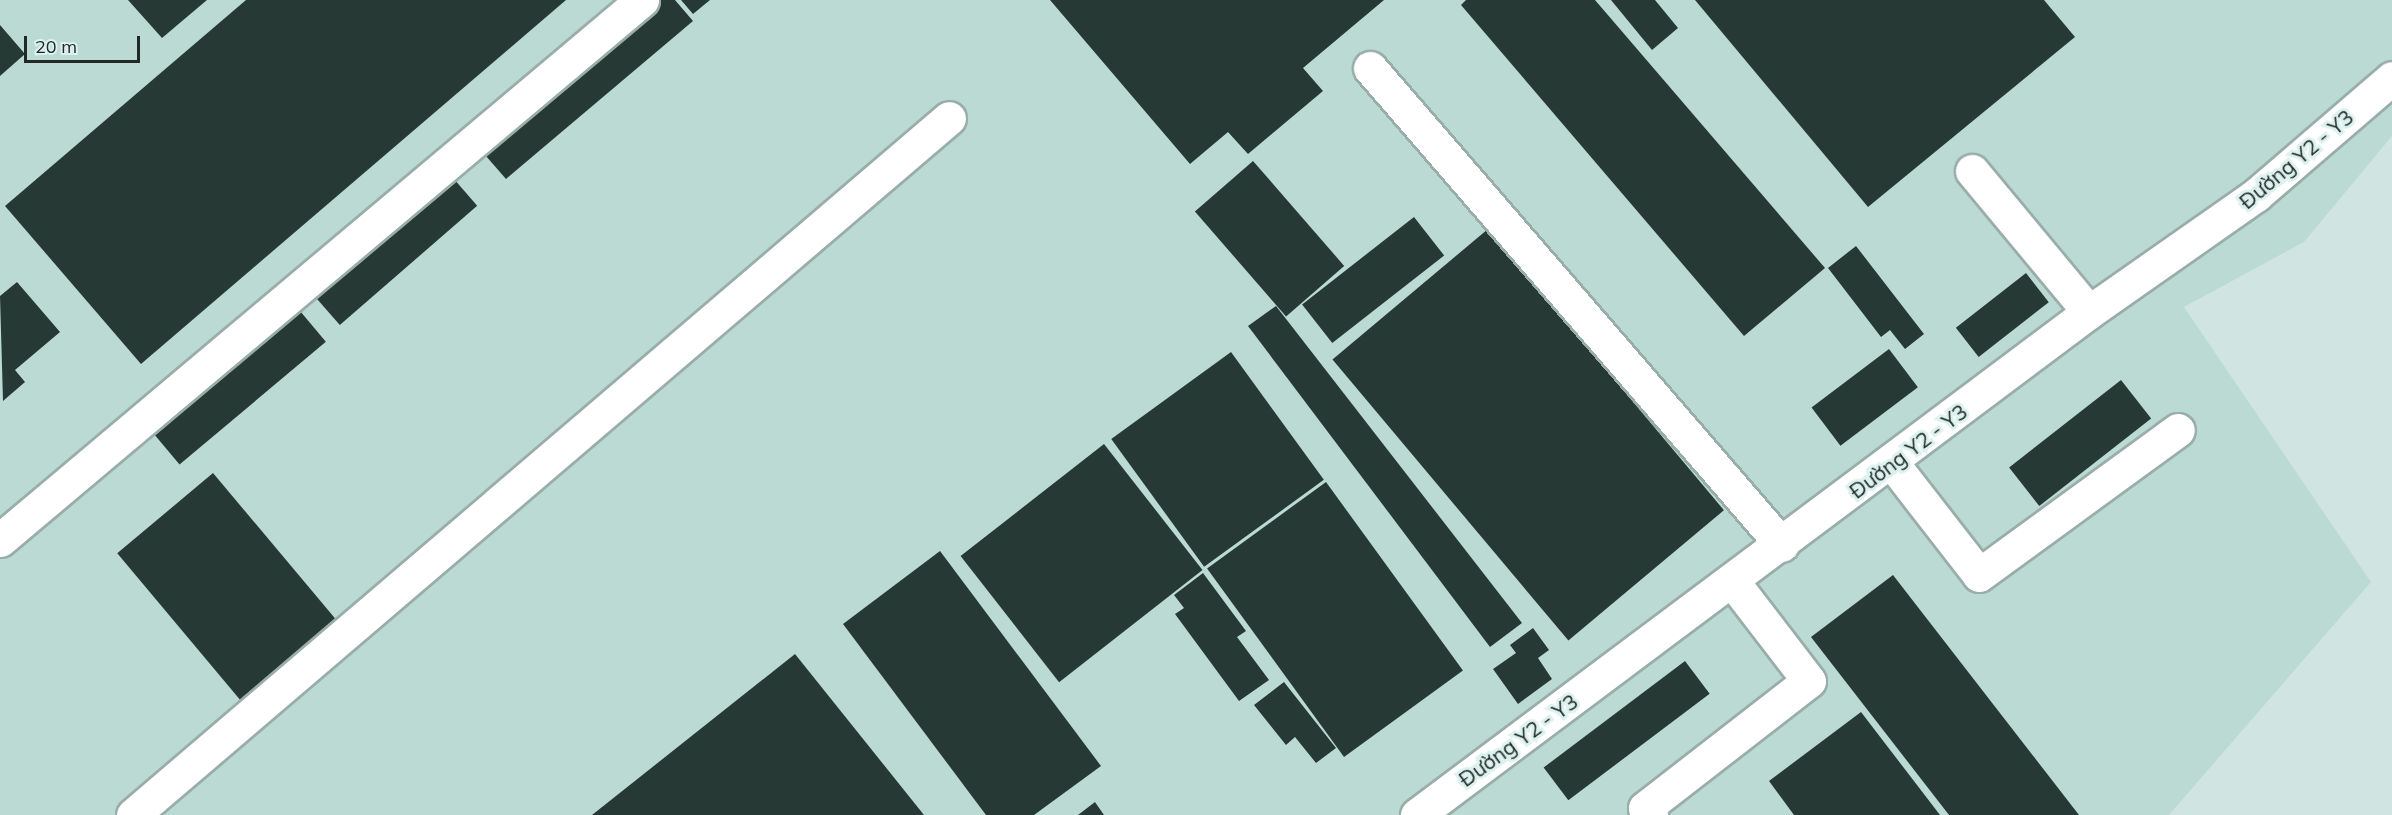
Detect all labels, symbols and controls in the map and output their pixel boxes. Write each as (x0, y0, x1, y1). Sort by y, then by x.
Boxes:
scale bar (27, 24, 142, 62)
text: 20 m (35, 35, 77, 58)
street label: Đường Y2 - Y3 (2234, 104, 2358, 214)
street label: Đường Y2 - Y3 (1844, 399, 1972, 503)
street label: Đường Y2 - Y3 (1454, 688, 1582, 792)

